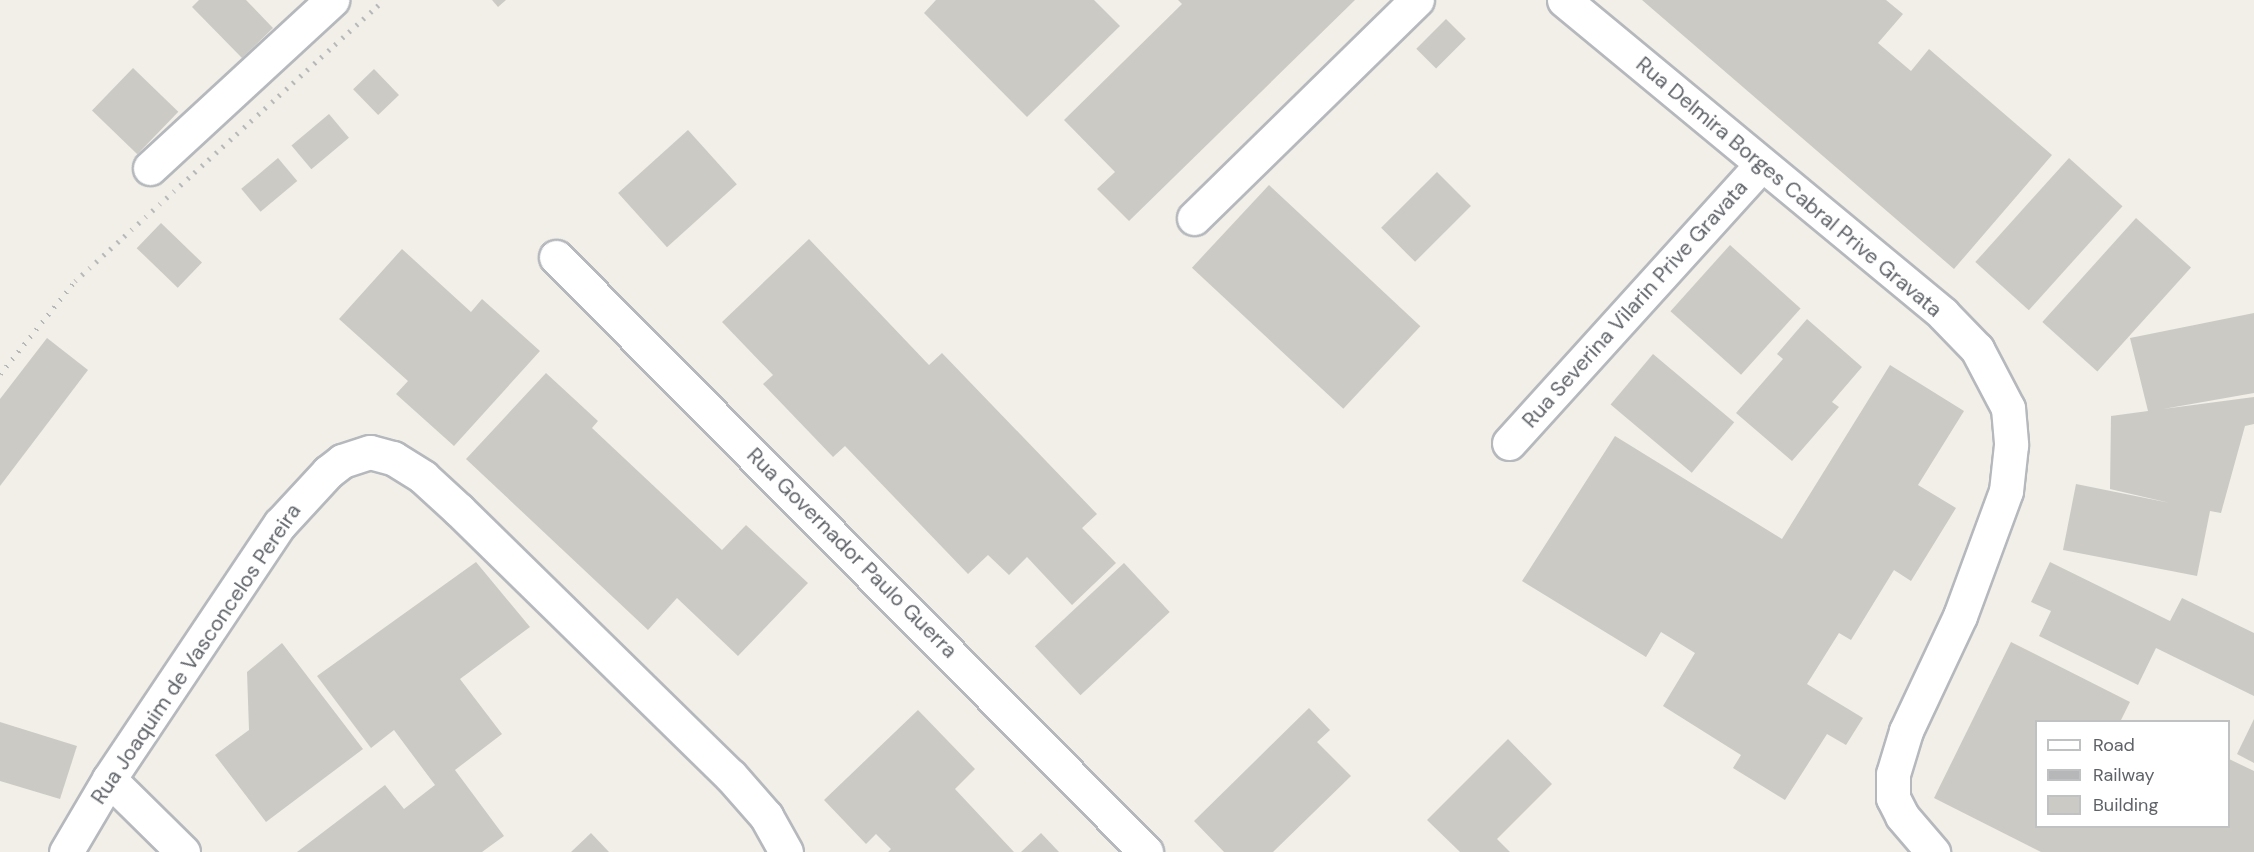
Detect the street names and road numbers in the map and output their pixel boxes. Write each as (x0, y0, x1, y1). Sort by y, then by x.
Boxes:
street label: Rua Delmira Borges Cabral Prive Gravata (1631, 52, 1947, 322)
street label: Rua Severina Vilarin Prive Gravata (1517, 175, 1753, 433)
street label: Rua Governador Paulo Guerra (742, 443, 962, 663)
street label: Rua Joaquim de Vasconcelos Pereira (86, 499, 306, 809)

